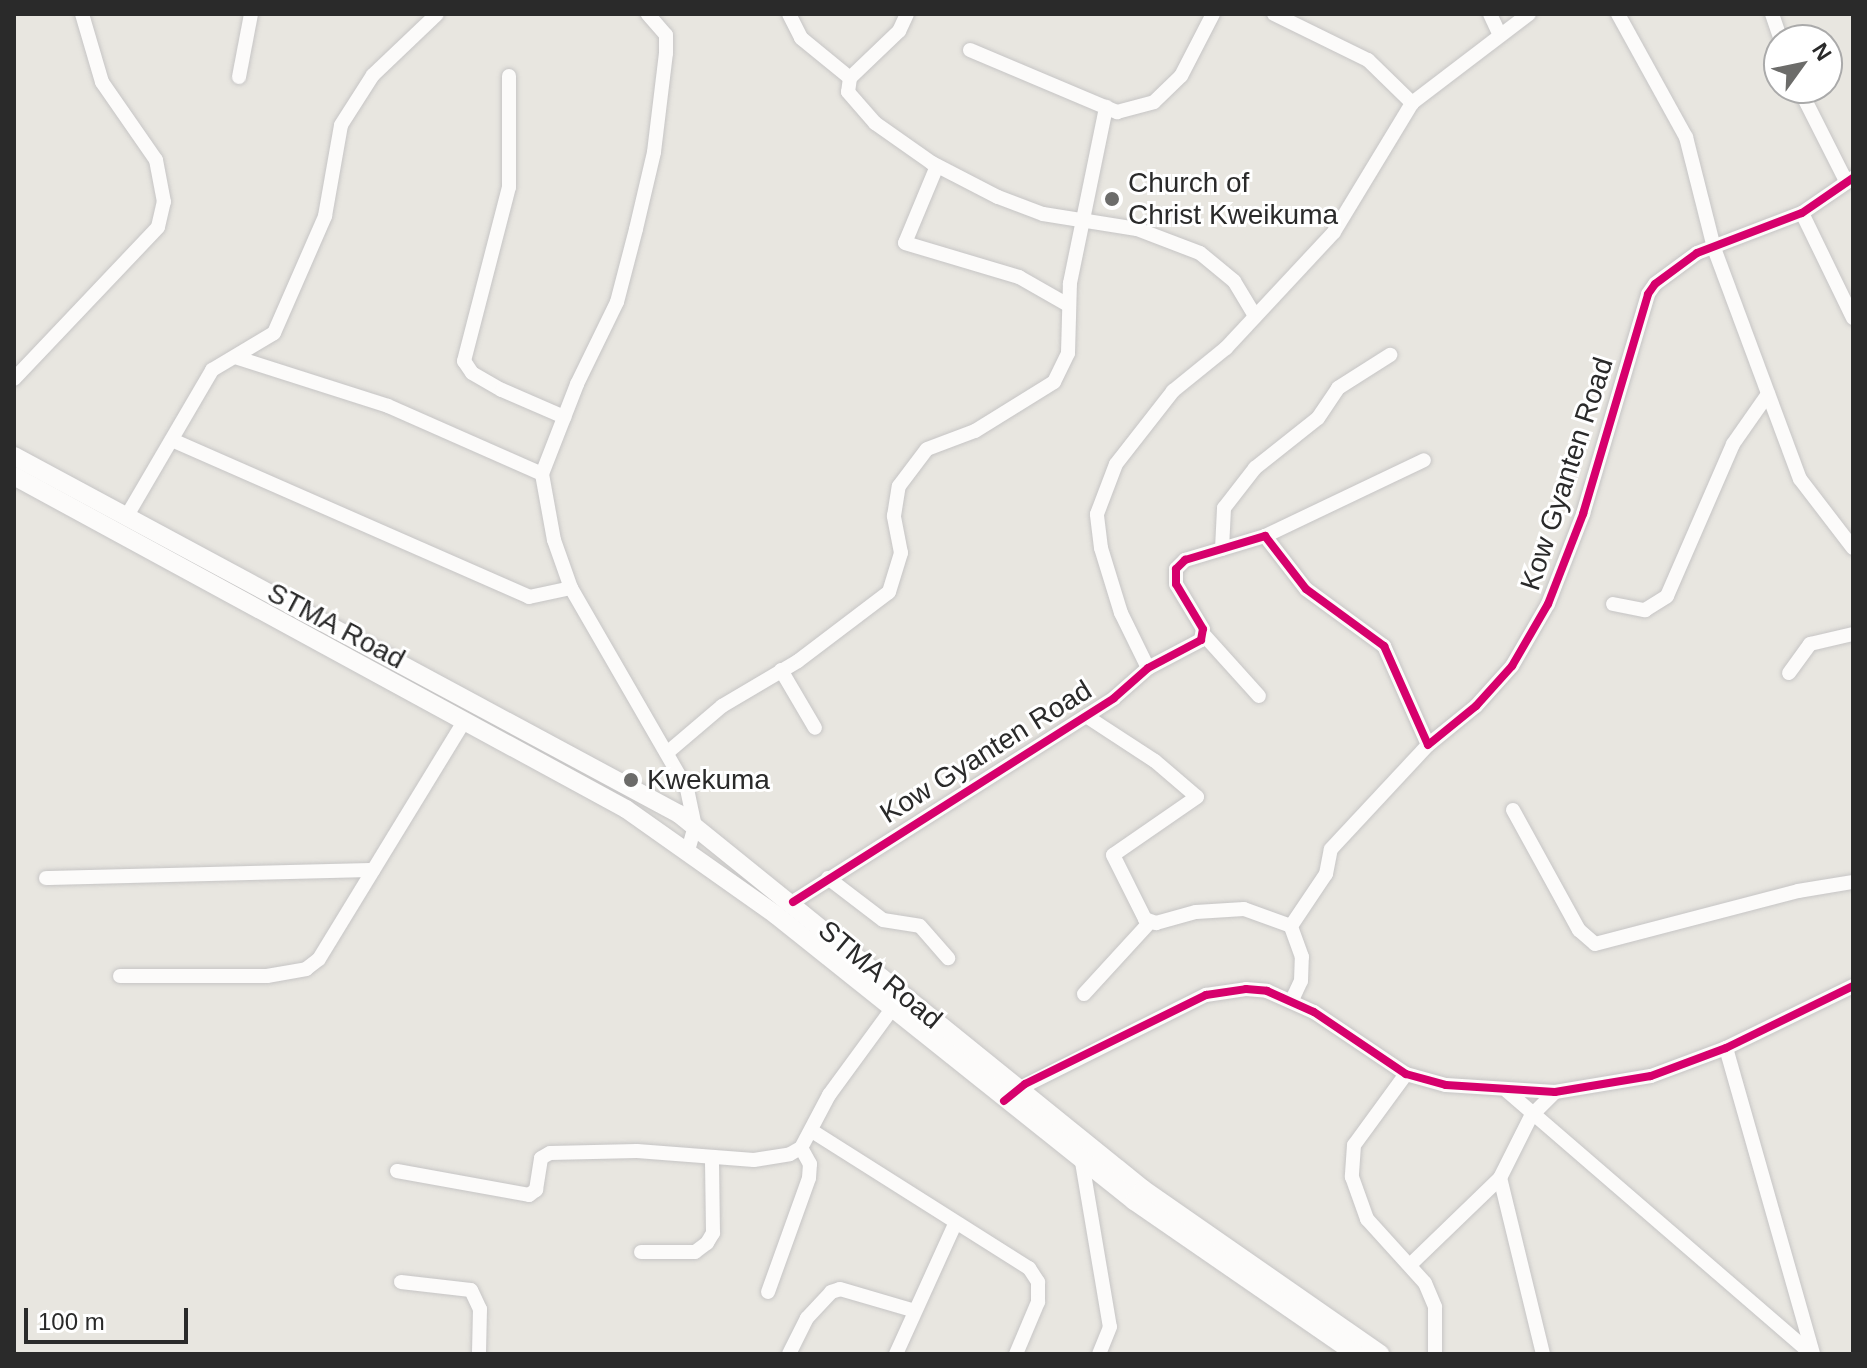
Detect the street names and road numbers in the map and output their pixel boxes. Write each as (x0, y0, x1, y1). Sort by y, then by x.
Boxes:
street label: Kow Gyanten Road (1514, 353, 1620, 595)
street label: STMA Road (261, 575, 411, 677)
street label: Kow Gyanten Road (874, 673, 1098, 831)
street label: STMA Road (811, 913, 949, 1037)

